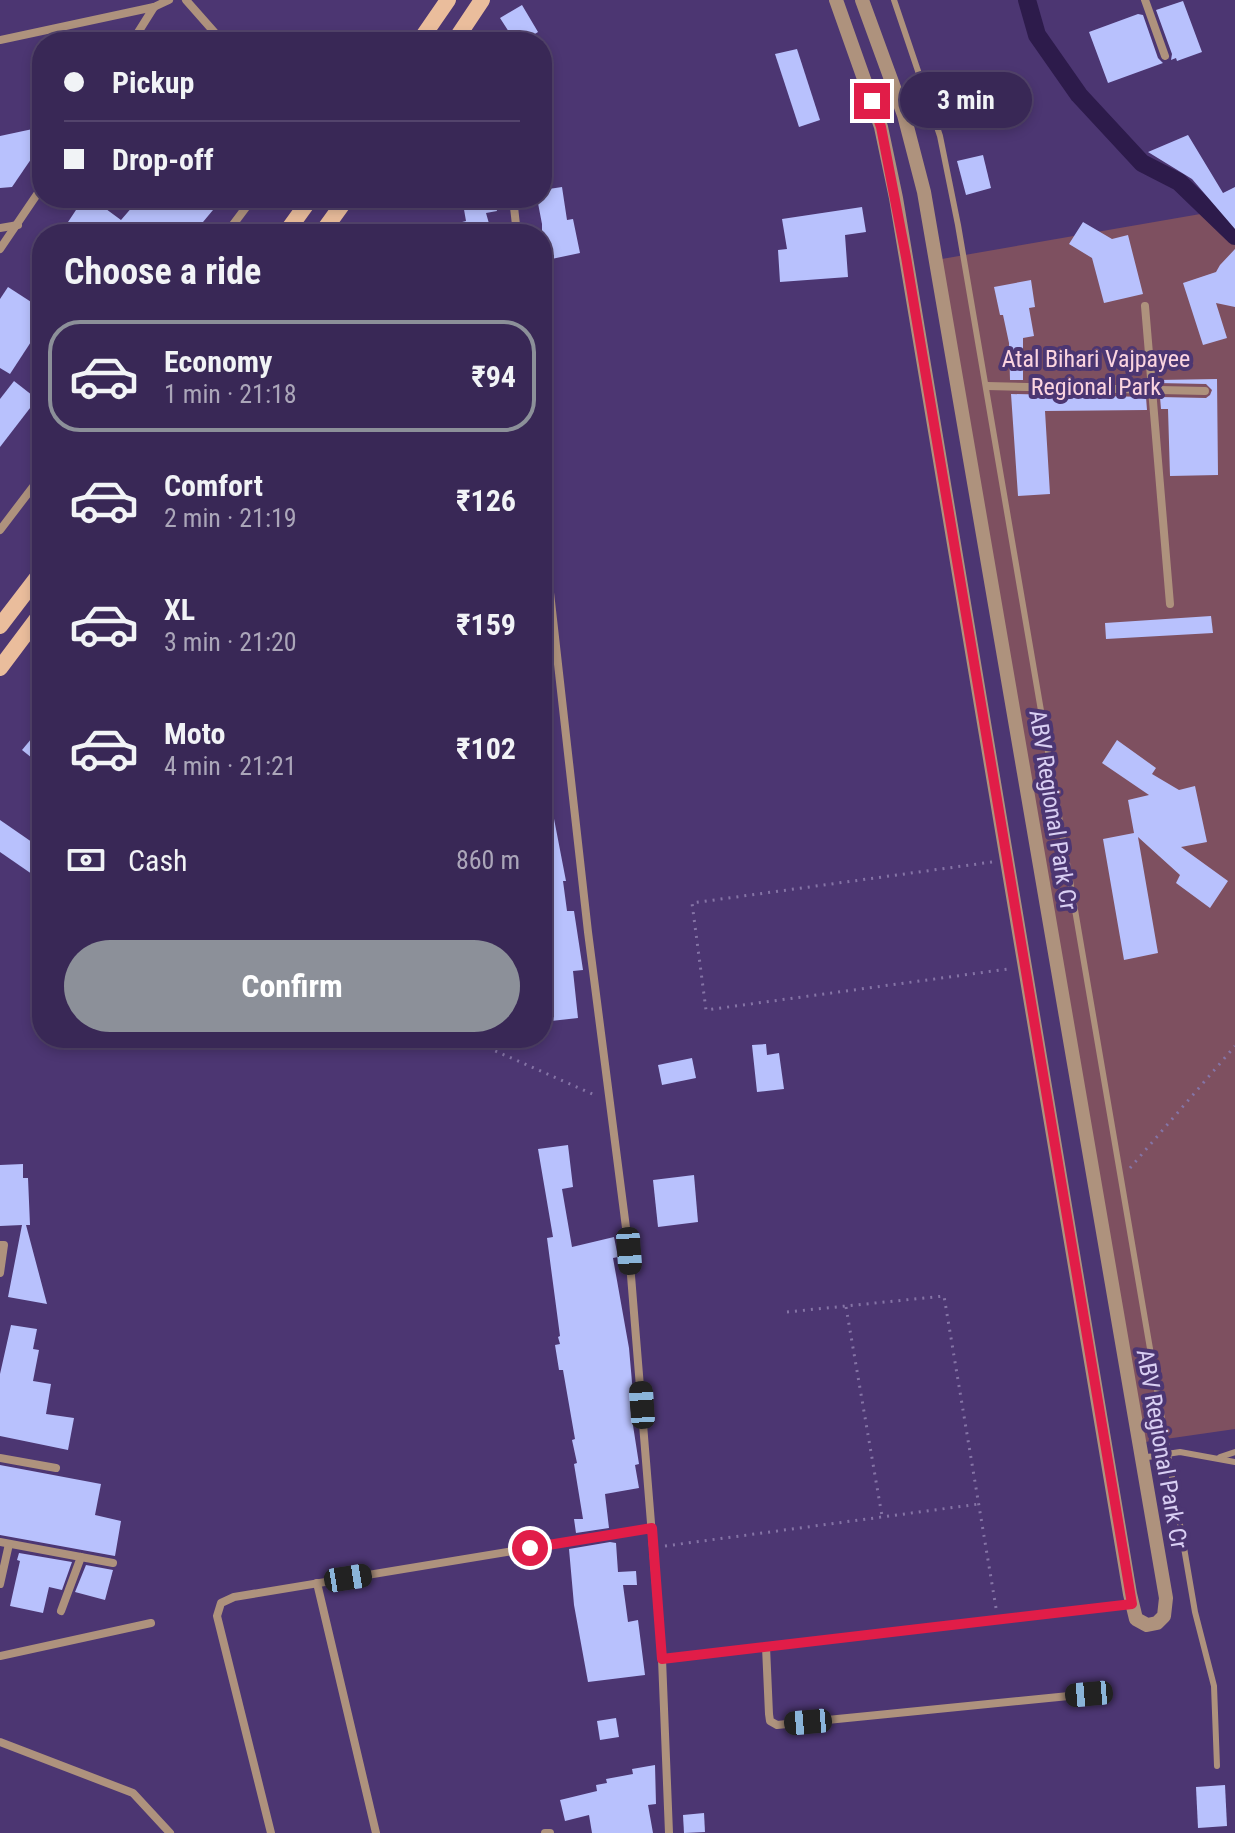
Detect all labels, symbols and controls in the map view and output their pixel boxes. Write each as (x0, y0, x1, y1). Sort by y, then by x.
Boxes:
text: Pickup (112, 65, 194, 100)
callout: 3 min (900, 73, 1032, 129)
route end (854, 83, 890, 119)
text: 3 min (937, 85, 995, 115)
text: Drop-off (112, 142, 214, 177)
text: Choose a ride (64, 251, 261, 293)
icon: car (68, 340, 140, 412)
text: Economy (164, 344, 272, 379)
park label: Atal Bihari Vajpayee Regional Park (1002, 345, 1190, 401)
text: ₹94 (471, 359, 516, 394)
text: 1 min · 21:18 (164, 379, 297, 409)
icon: car (68, 464, 140, 536)
text: Comfort (164, 468, 263, 503)
text: ₹126 (456, 483, 516, 518)
text: 2 min · 21:19 (164, 503, 297, 533)
icon: car (68, 588, 140, 660)
text: XL (164, 592, 195, 627)
text: ₹159 (456, 607, 516, 642)
text: 3 min · 21:20 (164, 627, 297, 657)
street label: ABV Regional Park Cr (1023, 708, 1083, 912)
icon: car (68, 712, 140, 784)
text: Moto (164, 716, 225, 751)
text: ₹102 (456, 731, 516, 766)
text: 4 min · 21:21 (164, 751, 297, 781)
icon: cash (64, 838, 108, 882)
text: Cash (128, 843, 188, 878)
text: 860 m (456, 845, 520, 875)
button: Confirm (64, 940, 520, 1032)
car (615, 1226, 643, 1276)
street label: ABV Regional Park Cr (1131, 1347, 1193, 1551)
car (628, 1380, 656, 1430)
route start (512, 1530, 548, 1566)
car (322, 1562, 374, 1594)
car (1064, 1680, 1114, 1708)
car (783, 1708, 833, 1736)

